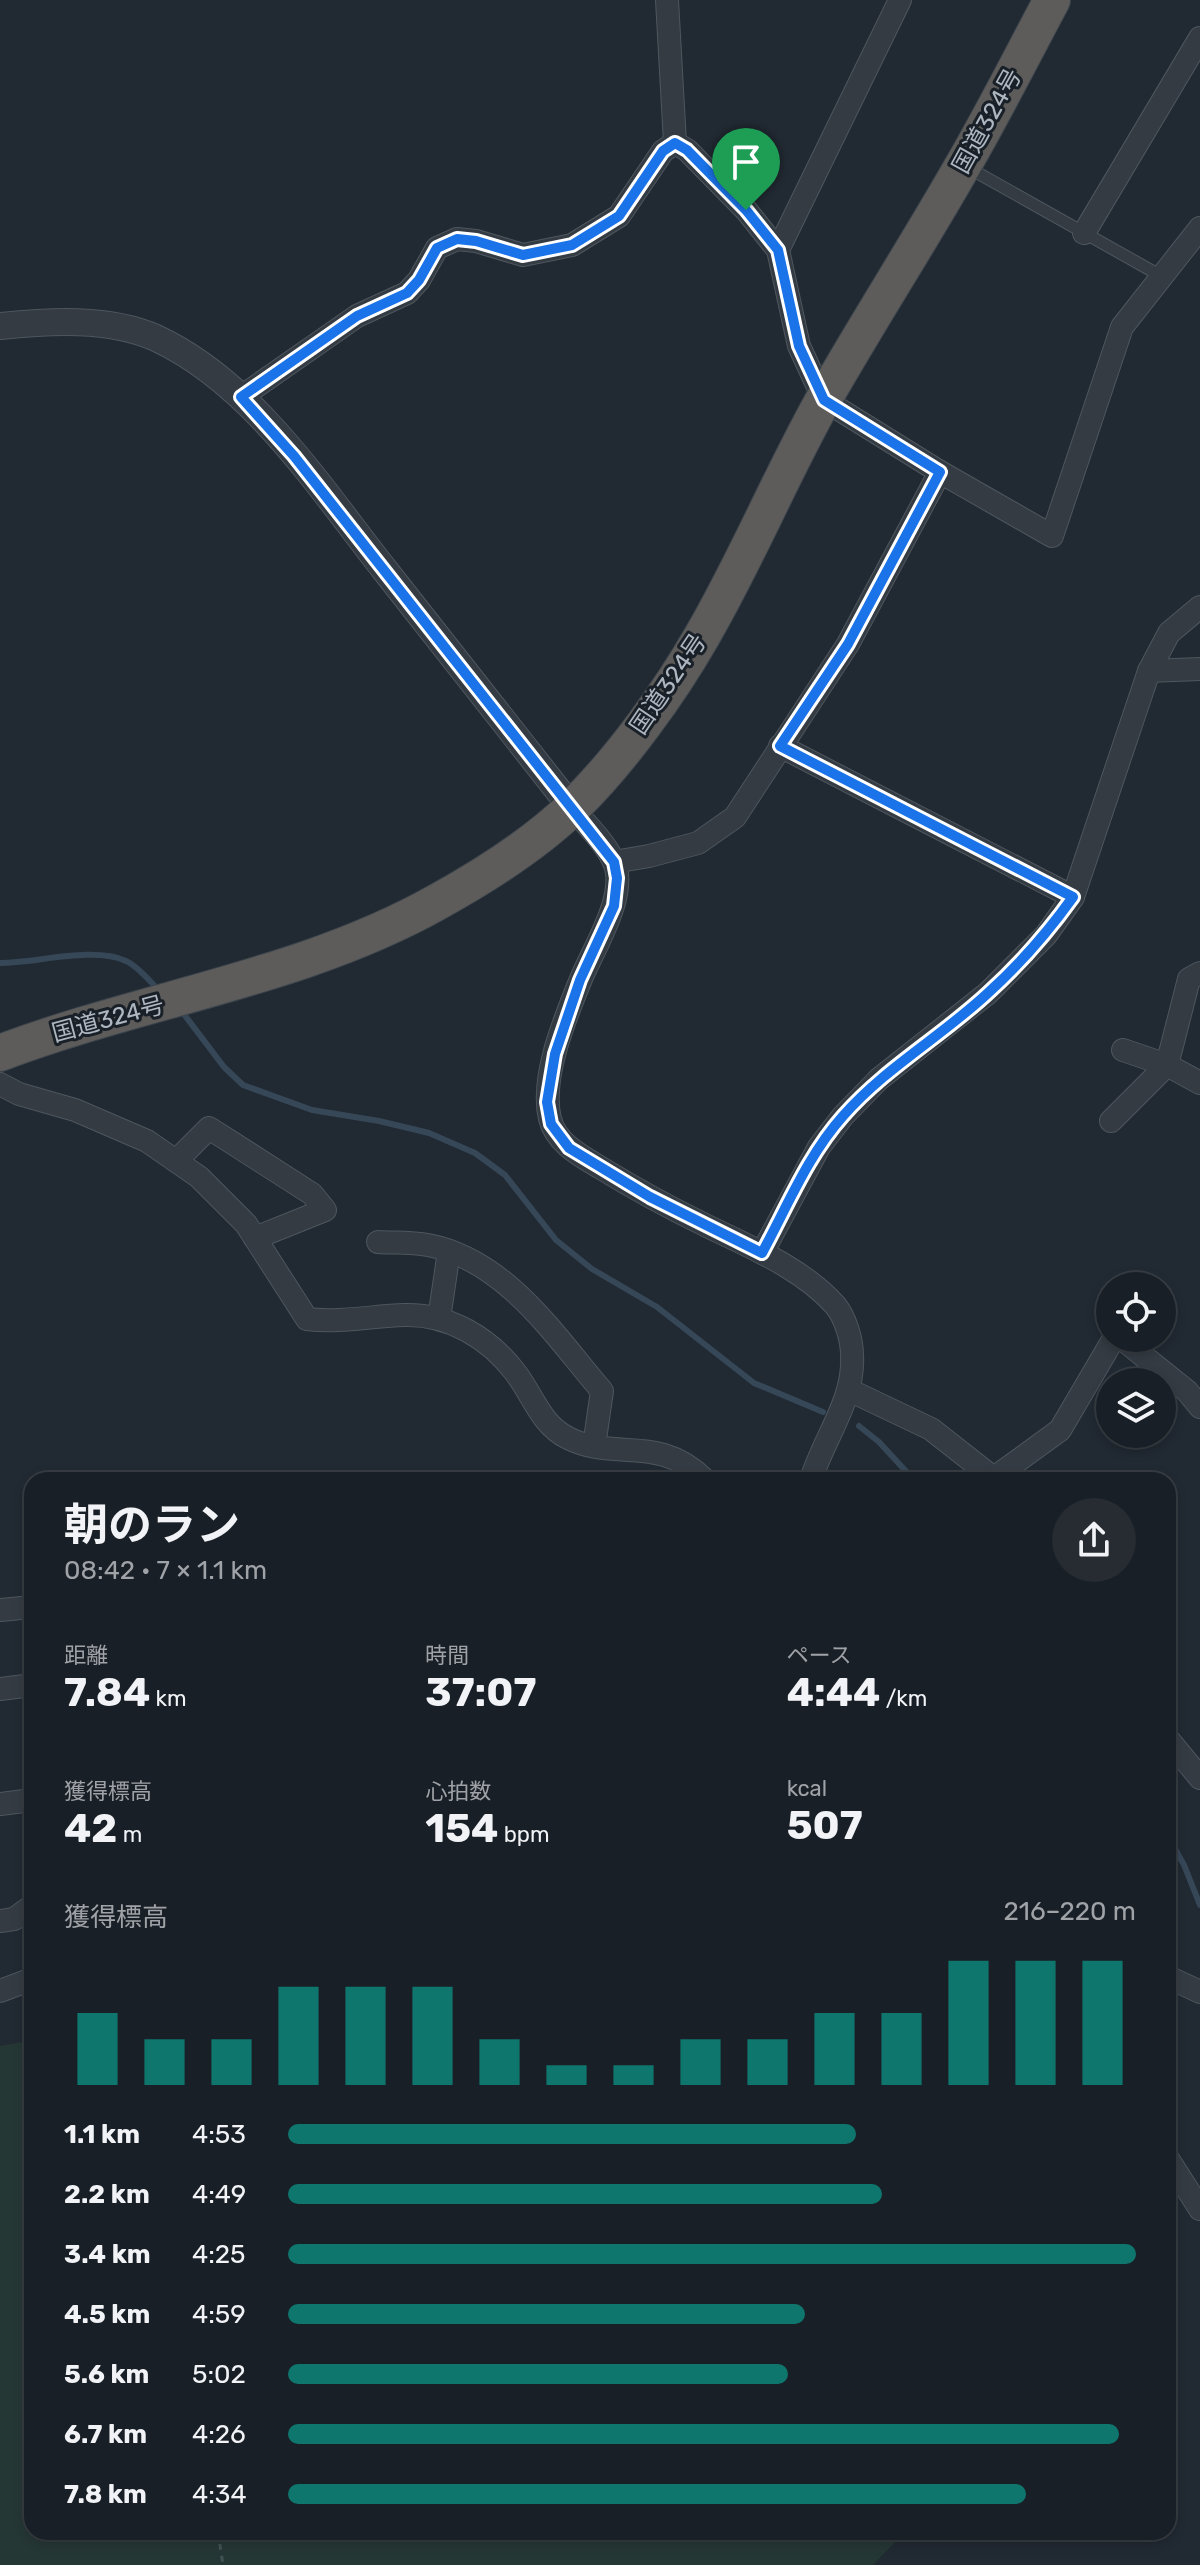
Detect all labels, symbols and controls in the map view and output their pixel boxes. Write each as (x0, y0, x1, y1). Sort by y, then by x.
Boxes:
street label: 国道324号 (947, 64, 1027, 178)
pin (712, 128, 780, 210)
icon: arrive (724, 140, 768, 184)
street label: 国道324号 (624, 628, 712, 740)
street label: 国道324号 (49, 991, 167, 1047)
map controls (1096, 1272, 1176, 1448)
button: locate (1096, 1272, 1176, 1352)
button: layers (1096, 1368, 1176, 1448)
button: share (1052, 1498, 1136, 1582)
text: 朝のラン (64, 1499, 240, 1551)
text: 08:42 · 7 × 1.1 km (64, 1555, 267, 1586)
text: 距離 (64, 1642, 108, 1669)
text: 時間 (425, 1642, 469, 1669)
text: ペース (787, 1642, 852, 1669)
text: 7.84 (64, 1669, 150, 1716)
text: 37:07 (425, 1669, 536, 1716)
text: 4:44 (787, 1669, 880, 1716)
text: km (150, 1685, 187, 1712)
text: /km (880, 1685, 927, 1712)
text: kcal (787, 1775, 827, 1802)
text: 獲得標高 (64, 1778, 152, 1805)
text: 心拍数 (425, 1778, 491, 1805)
text: 507 (787, 1802, 863, 1849)
text: 42 (64, 1805, 117, 1852)
text: 154 (425, 1805, 498, 1852)
text: m (117, 1821, 142, 1848)
text: bpm (498, 1821, 550, 1848)
text: 216–220 m (1004, 1896, 1136, 1927)
text: 獲得標高 (64, 1902, 168, 1933)
text: 1.1 km (64, 2119, 140, 2150)
text: 4:53 (192, 2119, 246, 2150)
text: 2.2 km (64, 2179, 150, 2210)
text: 4:49 (192, 2179, 246, 2210)
text: 3.4 km (64, 2239, 151, 2270)
text: 4:25 (192, 2239, 246, 2270)
text: 4.5 km (64, 2299, 150, 2330)
text: 4:59 (192, 2299, 246, 2330)
text: 5.6 km (64, 2359, 149, 2390)
text: 5:02 (192, 2359, 246, 2390)
text: 6.7 km (64, 2419, 147, 2450)
text: 4:26 (192, 2419, 246, 2450)
text: 7.8 km (64, 2479, 147, 2510)
text: 4:34 (192, 2479, 247, 2510)

